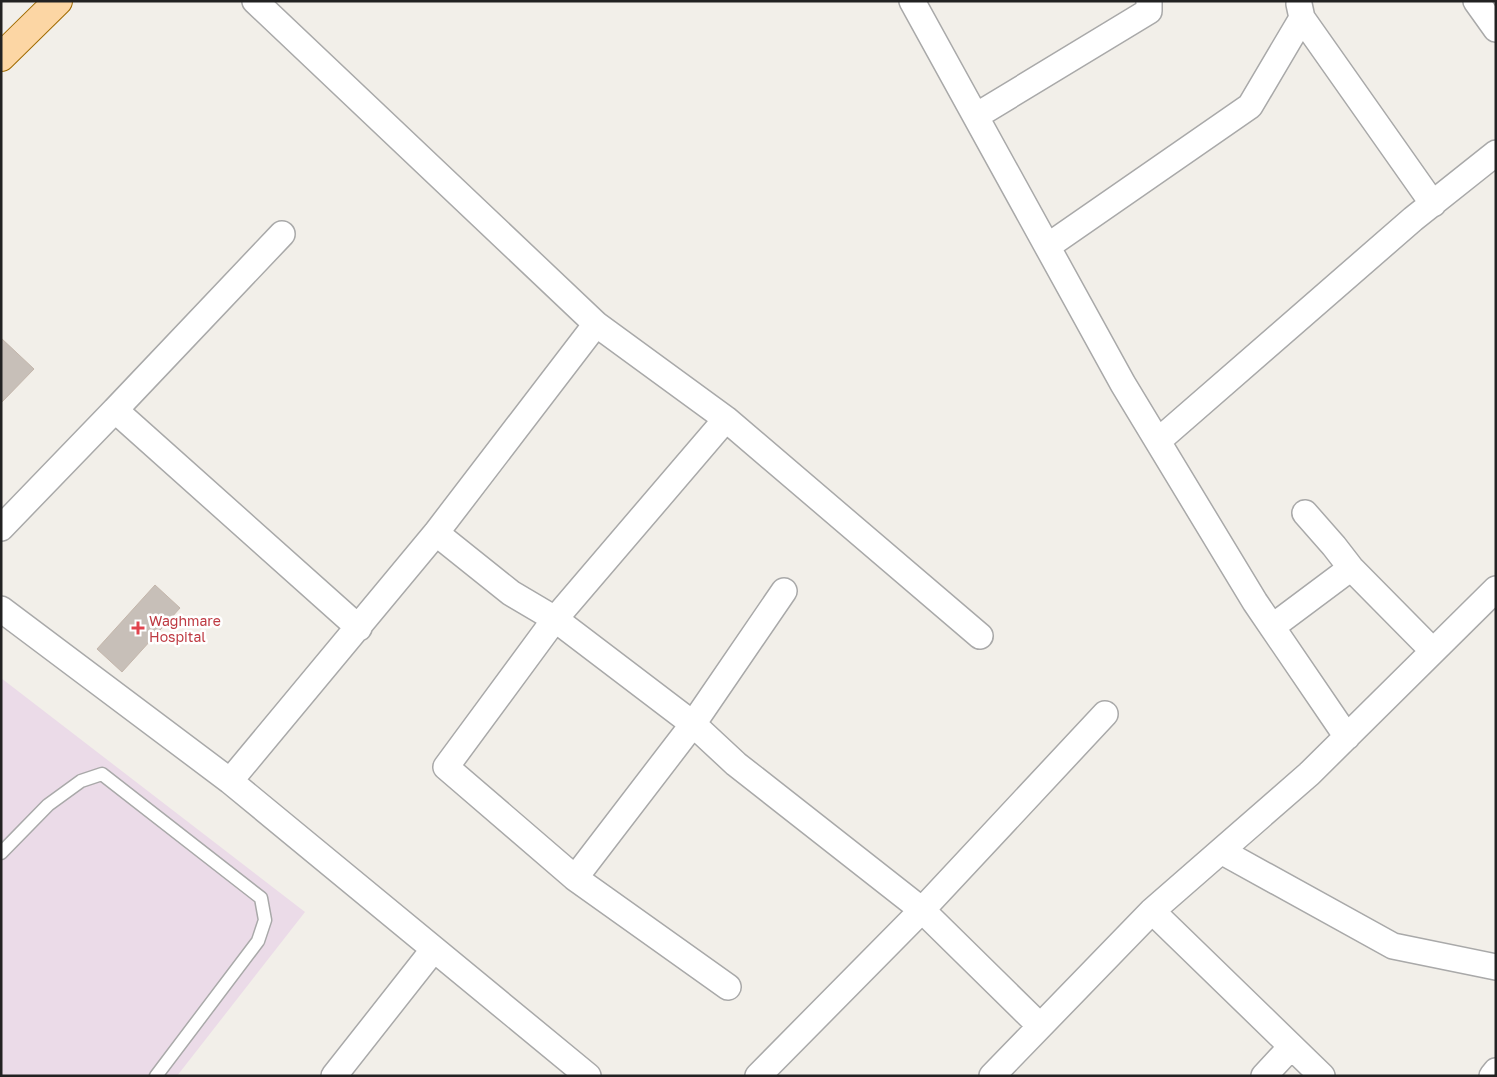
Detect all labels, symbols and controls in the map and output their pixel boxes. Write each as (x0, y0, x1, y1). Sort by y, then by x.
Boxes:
place label: Waghmare Hospital (149, 612, 221, 645)
marker: Waghmare Hospital (131, 621, 145, 635)

